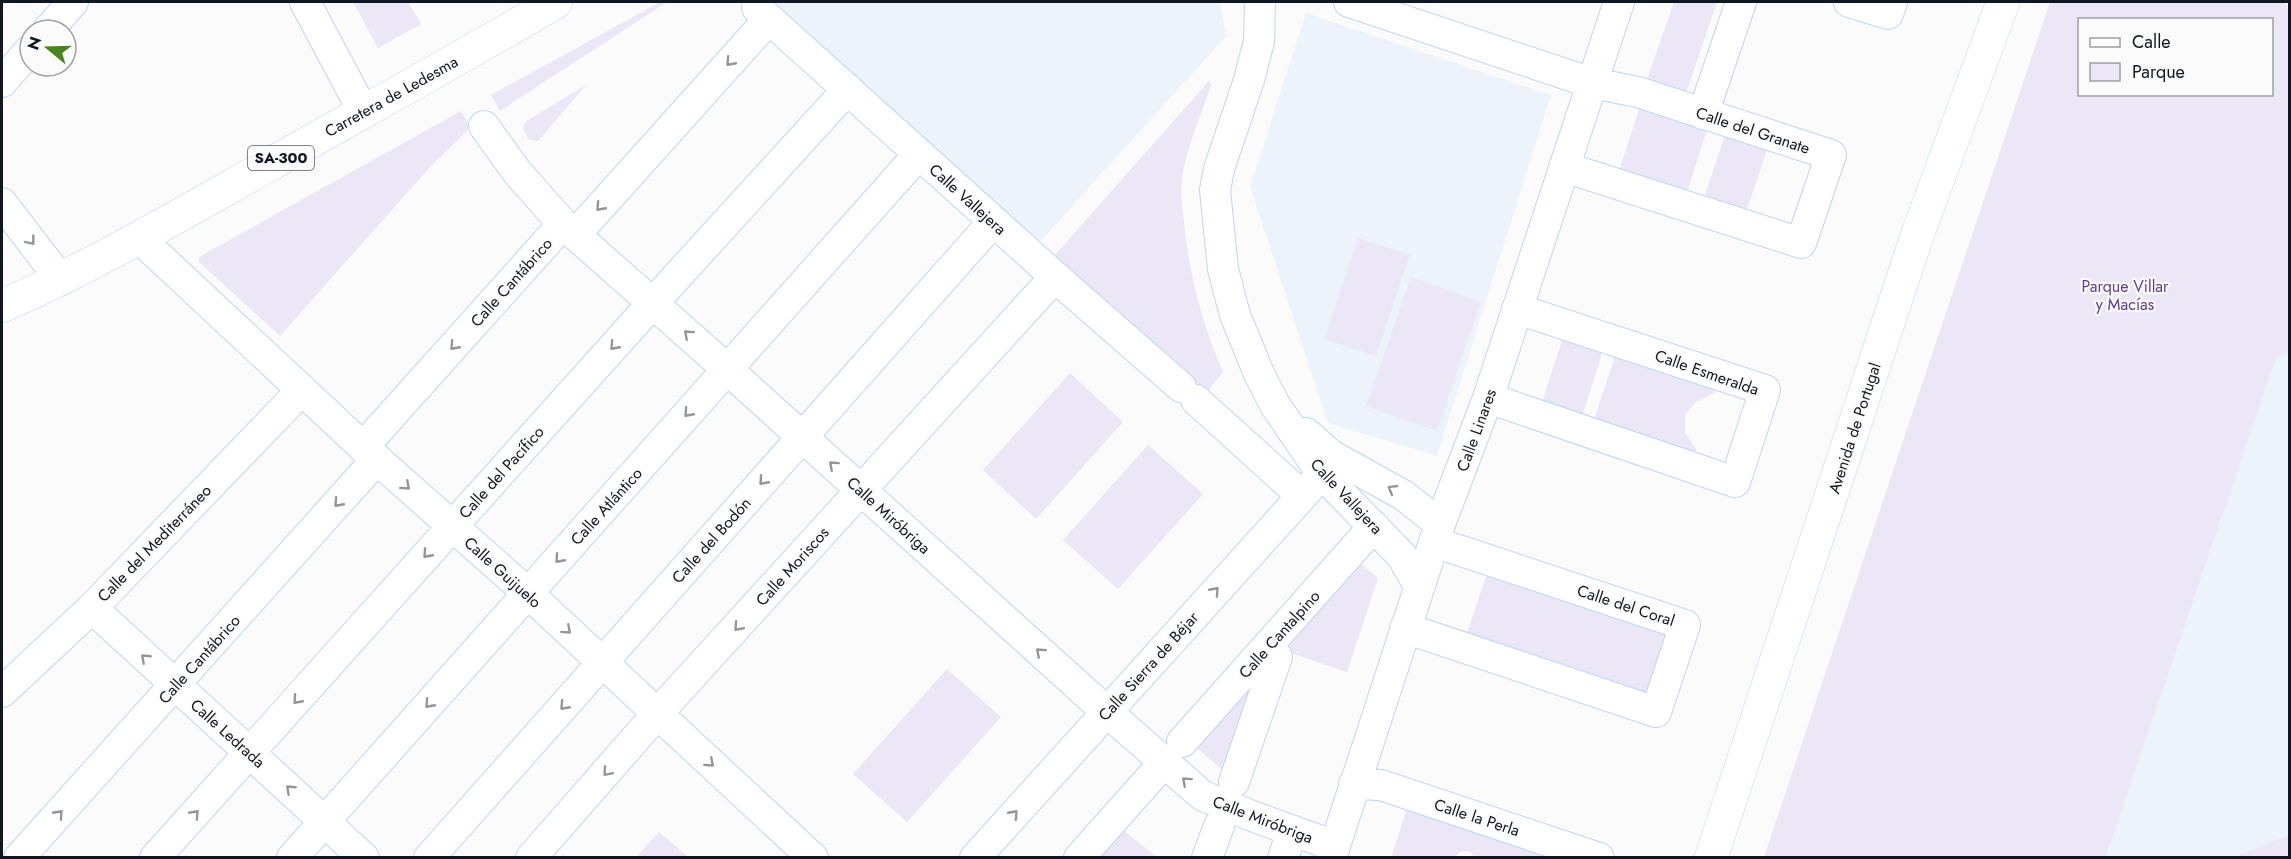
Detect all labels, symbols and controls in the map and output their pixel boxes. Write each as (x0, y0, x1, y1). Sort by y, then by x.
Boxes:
north arrow (18, 18, 78, 78)
legend (2078, 18, 2273, 96)
text: Calle (2132, 29, 2171, 55)
text: N (21, 34, 47, 53)
street label: Carretera de Ledesma (320, 50, 462, 143)
one-way arrow (726, 56, 737, 66)
text: Parque (2132, 59, 2185, 85)
street label: Calle del Granate (1693, 101, 1813, 160)
road number: SA-300 (248, 146, 314, 170)
street label: Calle Vallejera (924, 158, 1011, 240)
one-way arrow (596, 201, 607, 211)
street label: Calle Cantábrico (465, 233, 558, 332)
one-way arrow (24, 235, 35, 246)
park label: Parque Villar y Macías (2081, 275, 2169, 316)
one-way arrow (684, 330, 695, 341)
one-way arrow (450, 339, 461, 350)
one-way arrow (610, 340, 621, 350)
street label: Calle Esmeralda (1652, 344, 1762, 401)
street label: Avenida de Portugal (1822, 360, 1886, 497)
street label: Calle Linares (1451, 386, 1502, 475)
one-way arrow (684, 406, 695, 417)
street label: Calle del Pacífico (453, 421, 550, 524)
street label: Calle Vallejera (1305, 453, 1388, 540)
one-way arrow (829, 461, 840, 472)
street label: Calle Atlántico (565, 462, 648, 550)
street label: Calle Miróbriga (842, 471, 936, 559)
one-way arrow (759, 474, 770, 485)
street label: Calle del Mediterráneo (92, 479, 217, 607)
one-way arrow (399, 479, 410, 490)
one-way arrow (1388, 485, 1399, 496)
street label: Calle del Bodón (666, 492, 756, 588)
one-way arrow (334, 496, 345, 507)
street label: Calle Moriscos (750, 522, 834, 611)
street label: Calle Guijuelo (459, 531, 547, 614)
one-way arrow (423, 547, 434, 558)
one-way arrow (555, 552, 566, 563)
street label: Calle del Coral (1574, 579, 1678, 632)
street label: Calle Cantalpino (1233, 585, 1325, 684)
one-way arrow (1208, 587, 1219, 598)
street label: Calle Sierra de Béjar (1093, 606, 1204, 726)
street label: Calle Cantábrico (153, 610, 246, 709)
one-way arrow (734, 620, 745, 631)
one-way arrow (561, 623, 571, 634)
one-way arrow (1037, 648, 1047, 659)
one-way arrow (142, 654, 152, 665)
one-way arrow (293, 693, 304, 703)
street label: Calle Ledrada (185, 694, 270, 773)
one-way arrow (425, 697, 436, 708)
one-way arrow (560, 699, 571, 709)
one-way arrow (703, 756, 714, 767)
one-way arrow (603, 765, 614, 776)
one-way arrow (1183, 777, 1193, 788)
one-way arrow (286, 786, 297, 797)
street label: Calle Miróbriga (1209, 790, 1316, 849)
street label: Calle la Perla (1431, 793, 1523, 842)
one-way arrow (52, 810, 63, 821)
one-way arrow (188, 810, 199, 821)
one-way arrow (1007, 810, 1018, 821)

